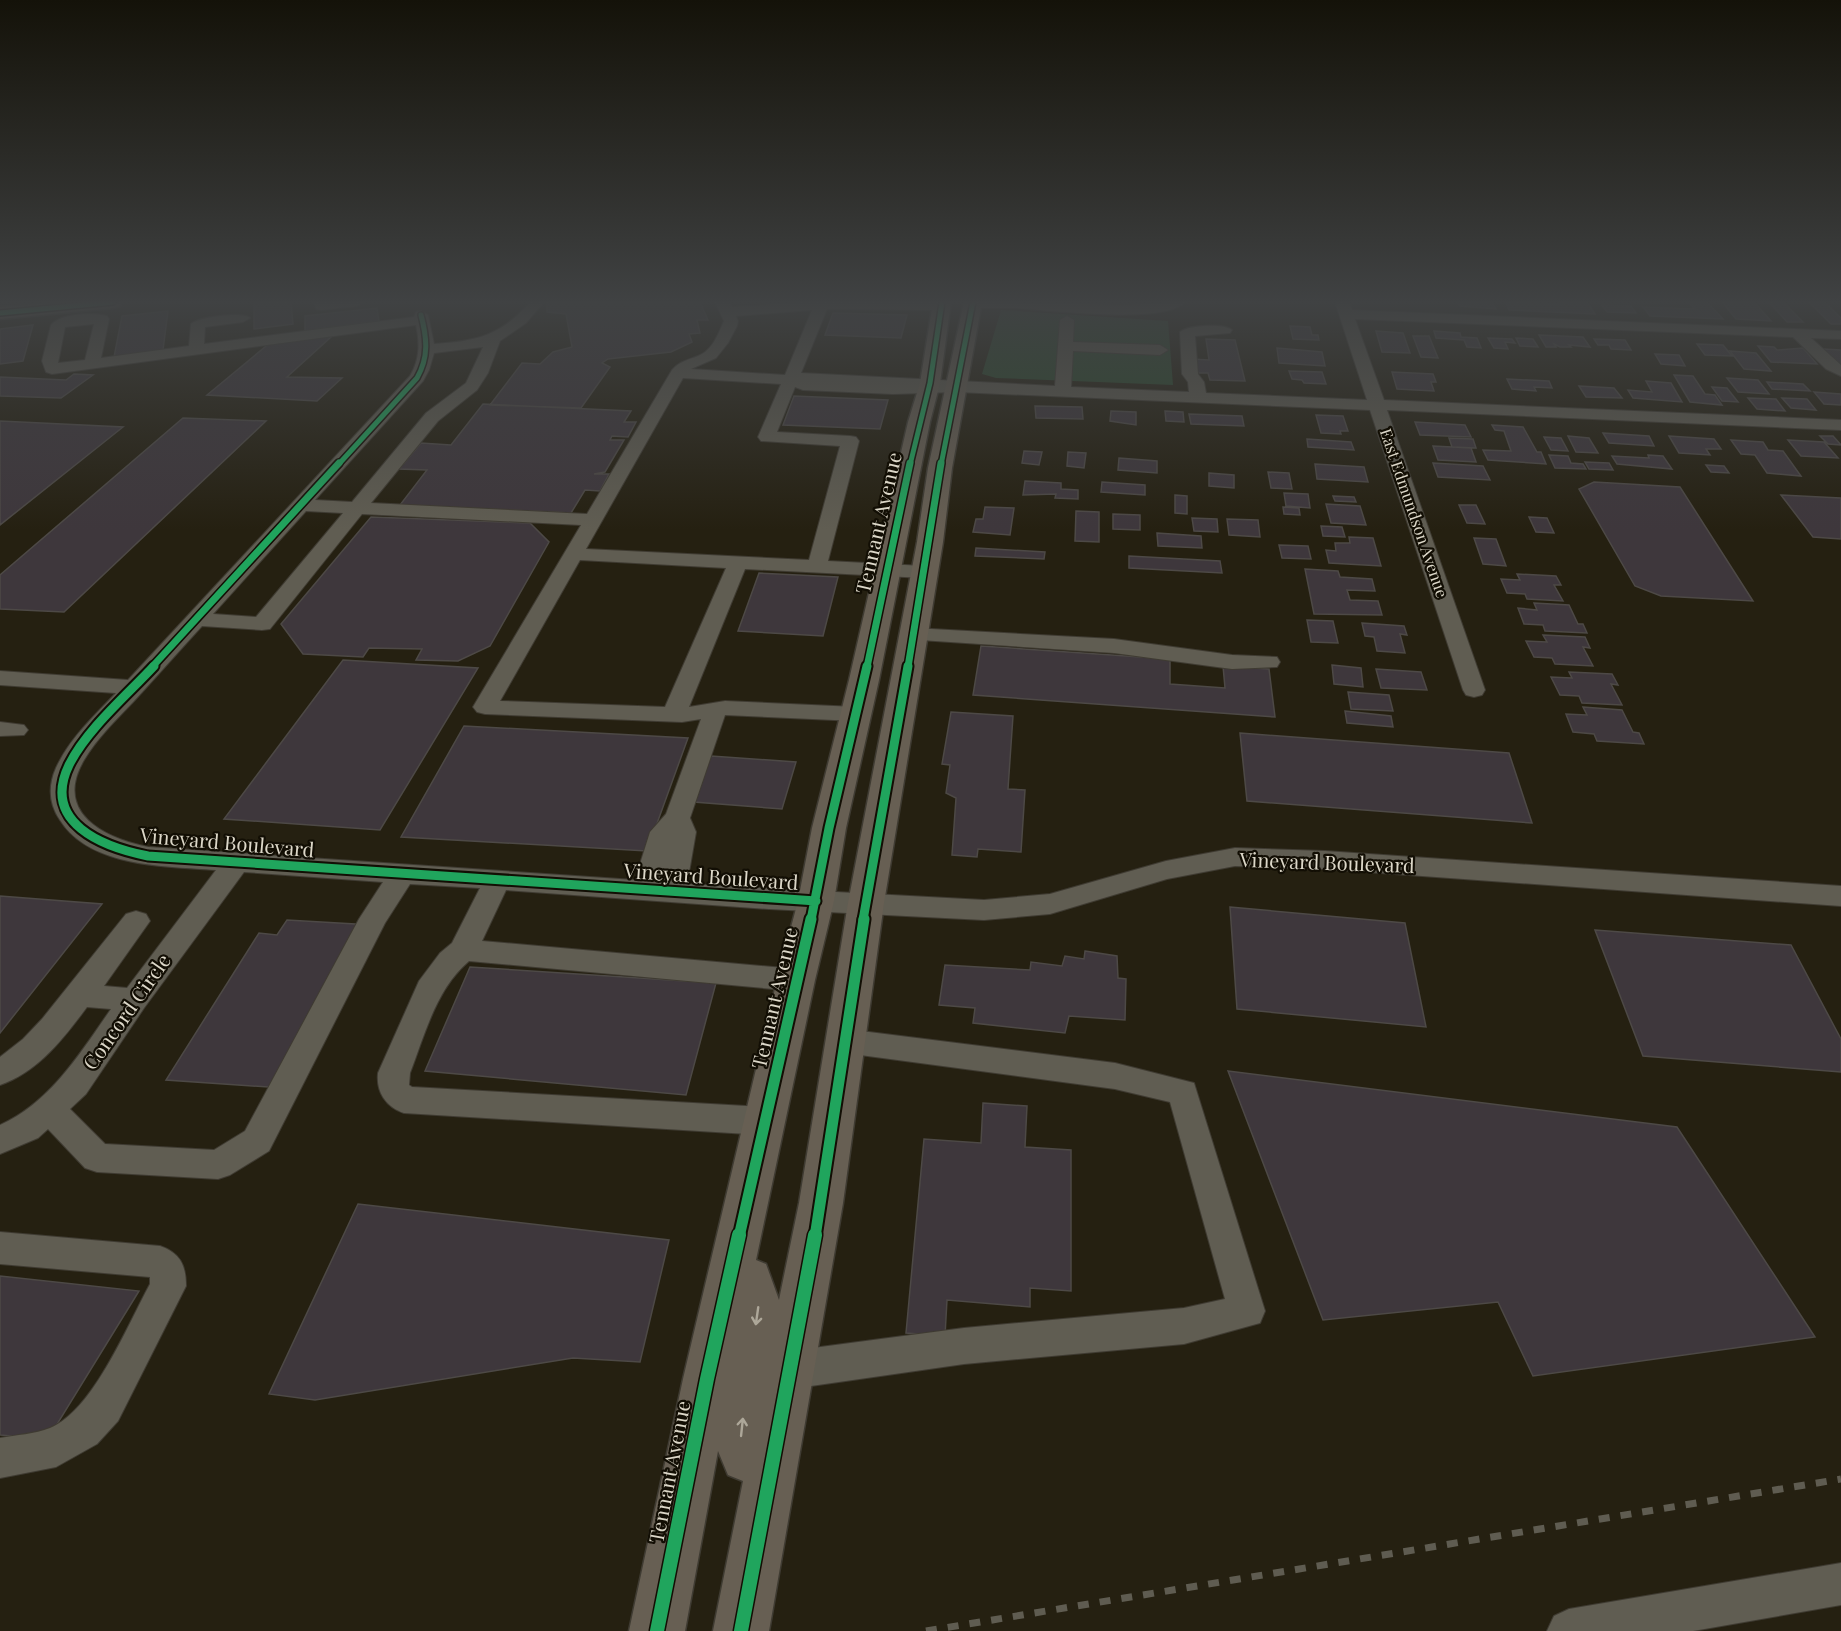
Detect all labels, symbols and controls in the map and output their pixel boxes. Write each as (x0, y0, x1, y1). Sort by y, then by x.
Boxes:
street label: East Edmundson Avenue (1376, 426, 1453, 600)
street label: Tennant Avenue (848, 449, 907, 596)
street label: Vineyard Boulevard (138, 820, 316, 863)
street label: Vineyard Boulevard (1238, 845, 1415, 878)
street label: Vineyard Boulevard (622, 856, 800, 895)
street label: Tennant Avenue (744, 924, 803, 1071)
street label: Concord Circle (76, 948, 176, 1075)
one-way arrow (752, 1306, 763, 1325)
street label: Tennant Avenue (641, 1398, 696, 1545)
one-way arrow (737, 1417, 748, 1437)

